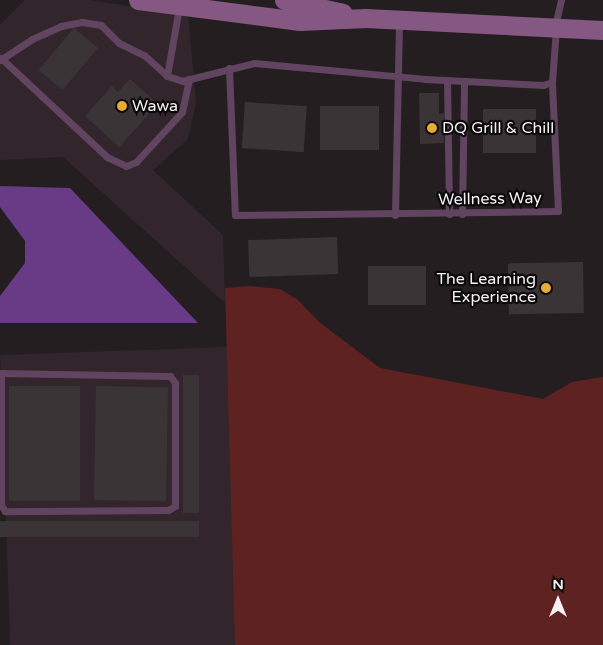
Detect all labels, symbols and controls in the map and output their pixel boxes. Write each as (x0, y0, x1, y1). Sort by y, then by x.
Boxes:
place label: Wawa (132, 96, 178, 116)
marker: Wawa (116, 100, 128, 112)
place label: DQ Grill & Chill (442, 118, 554, 138)
marker: DQ Grill & Chill (426, 122, 438, 134)
street label: Wellness Way (438, 188, 542, 210)
place label: The Learning Experience (436, 269, 536, 307)
marker: The Learning Experience (540, 282, 552, 294)
north arrow (533, 575, 583, 625)
text: N (552, 576, 564, 593)

